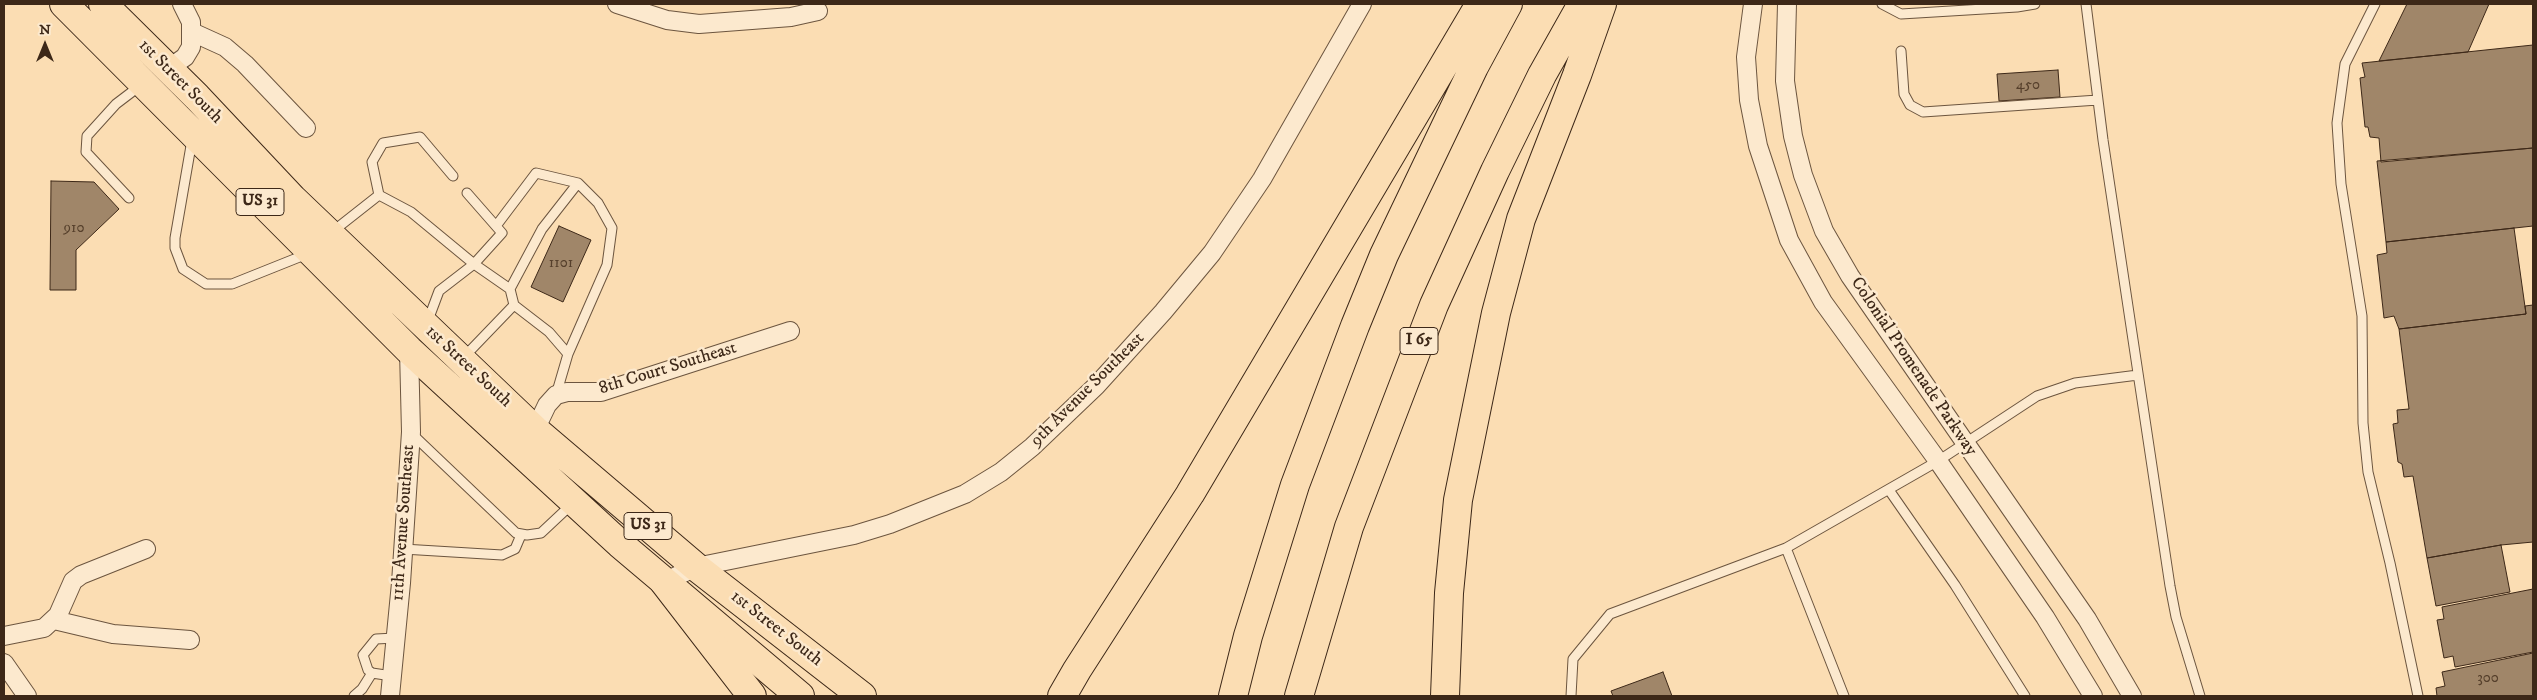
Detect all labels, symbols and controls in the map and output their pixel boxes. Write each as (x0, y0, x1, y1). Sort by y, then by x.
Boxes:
north arrow (20, 20, 70, 70)
text: N (39, 21, 51, 39)
street label: 1st Street South (133, 35, 227, 129)
house number: 450 (2016, 77, 2040, 95)
road number: US 31 (236, 188, 284, 216)
house number: 910 (64, 220, 84, 238)
house number: 1101 (549, 255, 573, 273)
street label: Colonial Promenade Parkway (1845, 273, 1981, 461)
street label: 1st Street South (420, 321, 516, 413)
street label: 9th Avenue Southeast (1026, 328, 1150, 452)
road number: I 65 (1400, 328, 1438, 354)
street label: 8th Court Southeast (597, 338, 739, 400)
street label: 11th Avenue Southeast (388, 444, 420, 602)
road number: US 31 (624, 512, 672, 540)
street label: 1st Street South (726, 586, 826, 672)
house number: 300 (2477, 670, 2499, 688)

